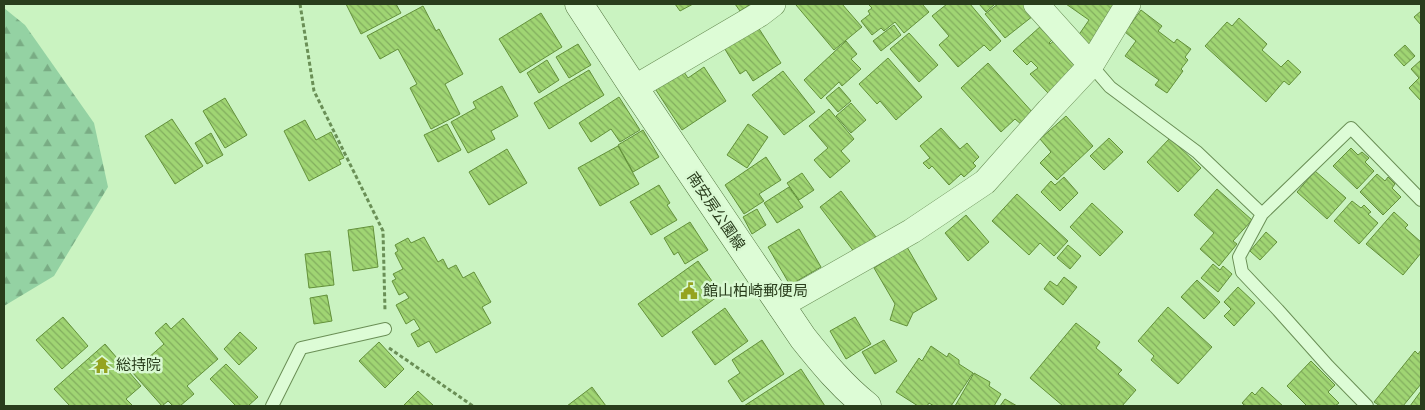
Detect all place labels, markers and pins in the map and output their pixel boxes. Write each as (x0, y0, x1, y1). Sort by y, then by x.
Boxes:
public building icon: 館山柏崎郵便局 (679, 281, 699, 301)
place label: 館山柏崎郵便局 (703, 283, 808, 299)
temple icon: 総持院 (92, 355, 112, 375)
place label: 総持院 (116, 356, 161, 373)

